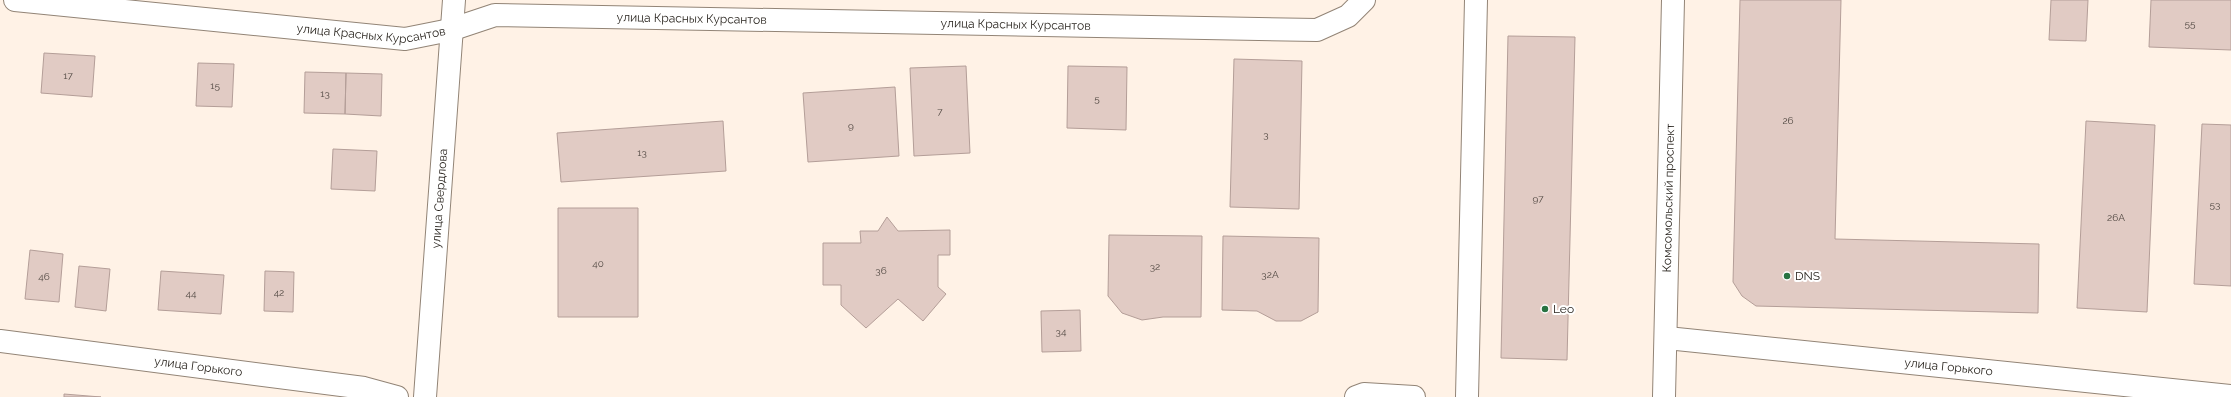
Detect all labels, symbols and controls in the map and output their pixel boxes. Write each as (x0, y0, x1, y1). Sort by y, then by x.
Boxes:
street label: улица Красных Курсантов (617, 10, 767, 27)
street label: улица Красных Курсантов (941, 16, 1091, 33)
house number: 55 (2185, 18, 2196, 29)
street label: улица Красных Курсантов (296, 21, 447, 46)
house number: 17 (63, 70, 73, 81)
house number: 15 (210, 80, 220, 91)
house number: 13 (320, 88, 330, 99)
house number: 5 (1094, 93, 1100, 104)
house number: 7 (937, 106, 943, 117)
house number: 26 (1782, 115, 1794, 126)
house number: 9 (848, 120, 854, 131)
street label: Комсомольский проспект (1660, 123, 1677, 273)
house number: 3 (1263, 129, 1269, 140)
house number: 13 (637, 147, 647, 158)
street label: улица Свердлова (429, 148, 450, 249)
house number: 97 (1532, 193, 1544, 204)
house number: 53 (2210, 199, 2220, 210)
house number: 26А (2107, 212, 2125, 223)
house number: 40 (592, 258, 604, 269)
house number: 32 (1150, 261, 1160, 272)
house number: 36 (875, 265, 887, 276)
house number: 32А (1261, 269, 1279, 280)
place label: DNS (1795, 269, 1820, 283)
house number: 46 (38, 271, 50, 282)
marker: DNS (1782, 271, 1792, 281)
house number: 42 (274, 287, 284, 298)
house number: 44 (186, 288, 197, 299)
place label: Leo (1553, 302, 1574, 316)
marker: Leo (1540, 304, 1550, 314)
house number: 34 (1056, 326, 1067, 337)
street label: улица Горького (153, 354, 243, 379)
street label: улица Горького (1904, 355, 1993, 378)

